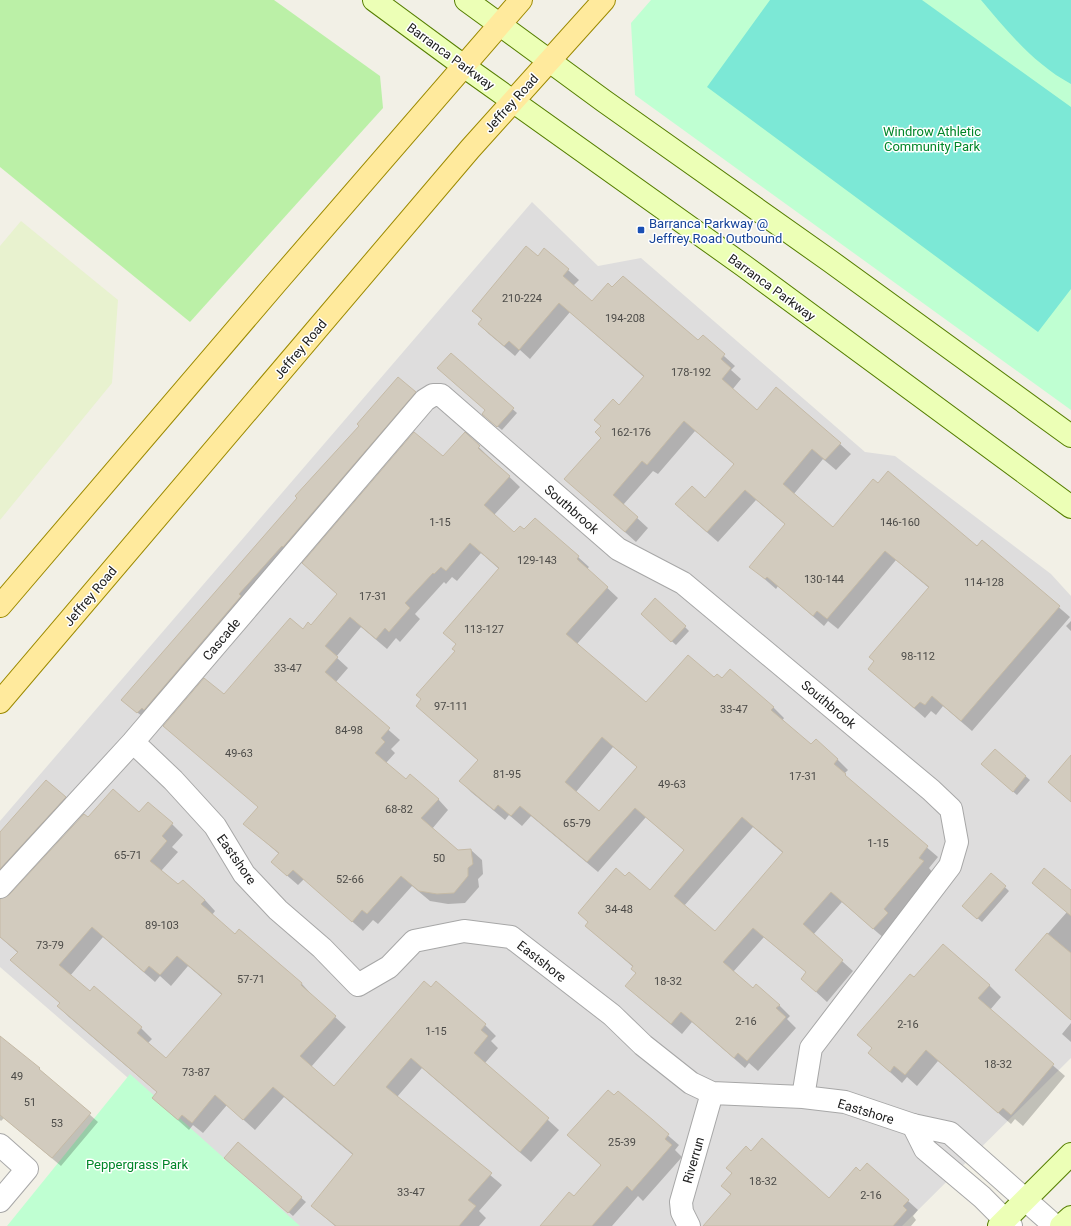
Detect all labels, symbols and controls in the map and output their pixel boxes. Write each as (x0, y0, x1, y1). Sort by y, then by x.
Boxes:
street label: Barranca Parkway (404, 20, 497, 93)
street label: Jeffrey Road (481, 71, 542, 136)
park label: Windrow Athletic Community Park (883, 124, 981, 154)
place label: Barranca Parkway @ Jeffrey Road Outbound (649, 216, 782, 246)
marker: Barranca Parkway @ Jeffrey Road Outbound (636, 225, 646, 235)
street label: Barranca Parkway (725, 251, 818, 324)
house number: 210-224 (502, 292, 542, 305)
house number: 194-208 (605, 312, 645, 325)
street label: Jeffrey Road (271, 316, 330, 382)
house number: 178-192 (671, 366, 711, 379)
house number: 162-176 (611, 426, 651, 439)
street label: Southbrook (542, 482, 602, 537)
house number: 1-15 (429, 516, 451, 529)
house number: 146-160 (880, 516, 920, 529)
house number: 129-143 (517, 554, 557, 567)
street label: Jeffrey Road (61, 563, 120, 629)
house number: 130-144 (804, 573, 844, 586)
house number: 114-128 (964, 576, 1004, 589)
house number: 17-31 (359, 590, 387, 603)
street label: Cascade (199, 615, 243, 663)
house number: 113-127 (464, 623, 504, 636)
house number: 98-112 (901, 650, 935, 663)
house number: 33-47 (274, 662, 302, 675)
street label: Southbrook (798, 677, 859, 732)
house number: 97-111 (434, 700, 468, 713)
house number: 33-47 (720, 703, 748, 716)
house number: 84-98 (335, 724, 363, 737)
house number: 49-63 (225, 747, 253, 760)
house number: 81-95 (493, 768, 521, 781)
house number: 17-31 (789, 770, 817, 783)
house number: 49-63 (658, 778, 686, 791)
house number: 68-82 (385, 803, 413, 816)
house number: 65-79 (563, 817, 591, 830)
street label: Eastshore (214, 831, 259, 887)
house number: 1-15 (867, 837, 889, 850)
house number: 65-71 (114, 849, 142, 862)
house number: 50 (433, 852, 445, 865)
house number: 52-66 (336, 873, 364, 886)
house number: 34-48 (605, 903, 633, 916)
house number: 89-103 (145, 919, 179, 932)
street label: Eastshore (514, 938, 569, 985)
house number: 73-79 (36, 939, 64, 952)
house number: 57-71 (237, 973, 265, 986)
house number: 18-32 (654, 975, 682, 988)
house number: 2-16 (735, 1015, 757, 1028)
house number: 2-16 (897, 1018, 919, 1031)
house number: 1-15 (425, 1025, 447, 1038)
house number: 18-32 (984, 1058, 1012, 1071)
house number: 73-87 (182, 1066, 210, 1079)
house number: 49 (11, 1070, 23, 1083)
house number: 51 (24, 1096, 36, 1109)
street label: Eastshore (836, 1096, 896, 1127)
house number: 53 (51, 1117, 63, 1130)
street label: Riverrun (680, 1135, 707, 1185)
house number: 25-39 (608, 1136, 636, 1149)
park label: Peppergrass Park (86, 1157, 188, 1172)
house number: 18-32 (749, 1175, 777, 1188)
house number: 33-47 (397, 1186, 425, 1199)
house number: 2-16 (860, 1189, 882, 1202)

